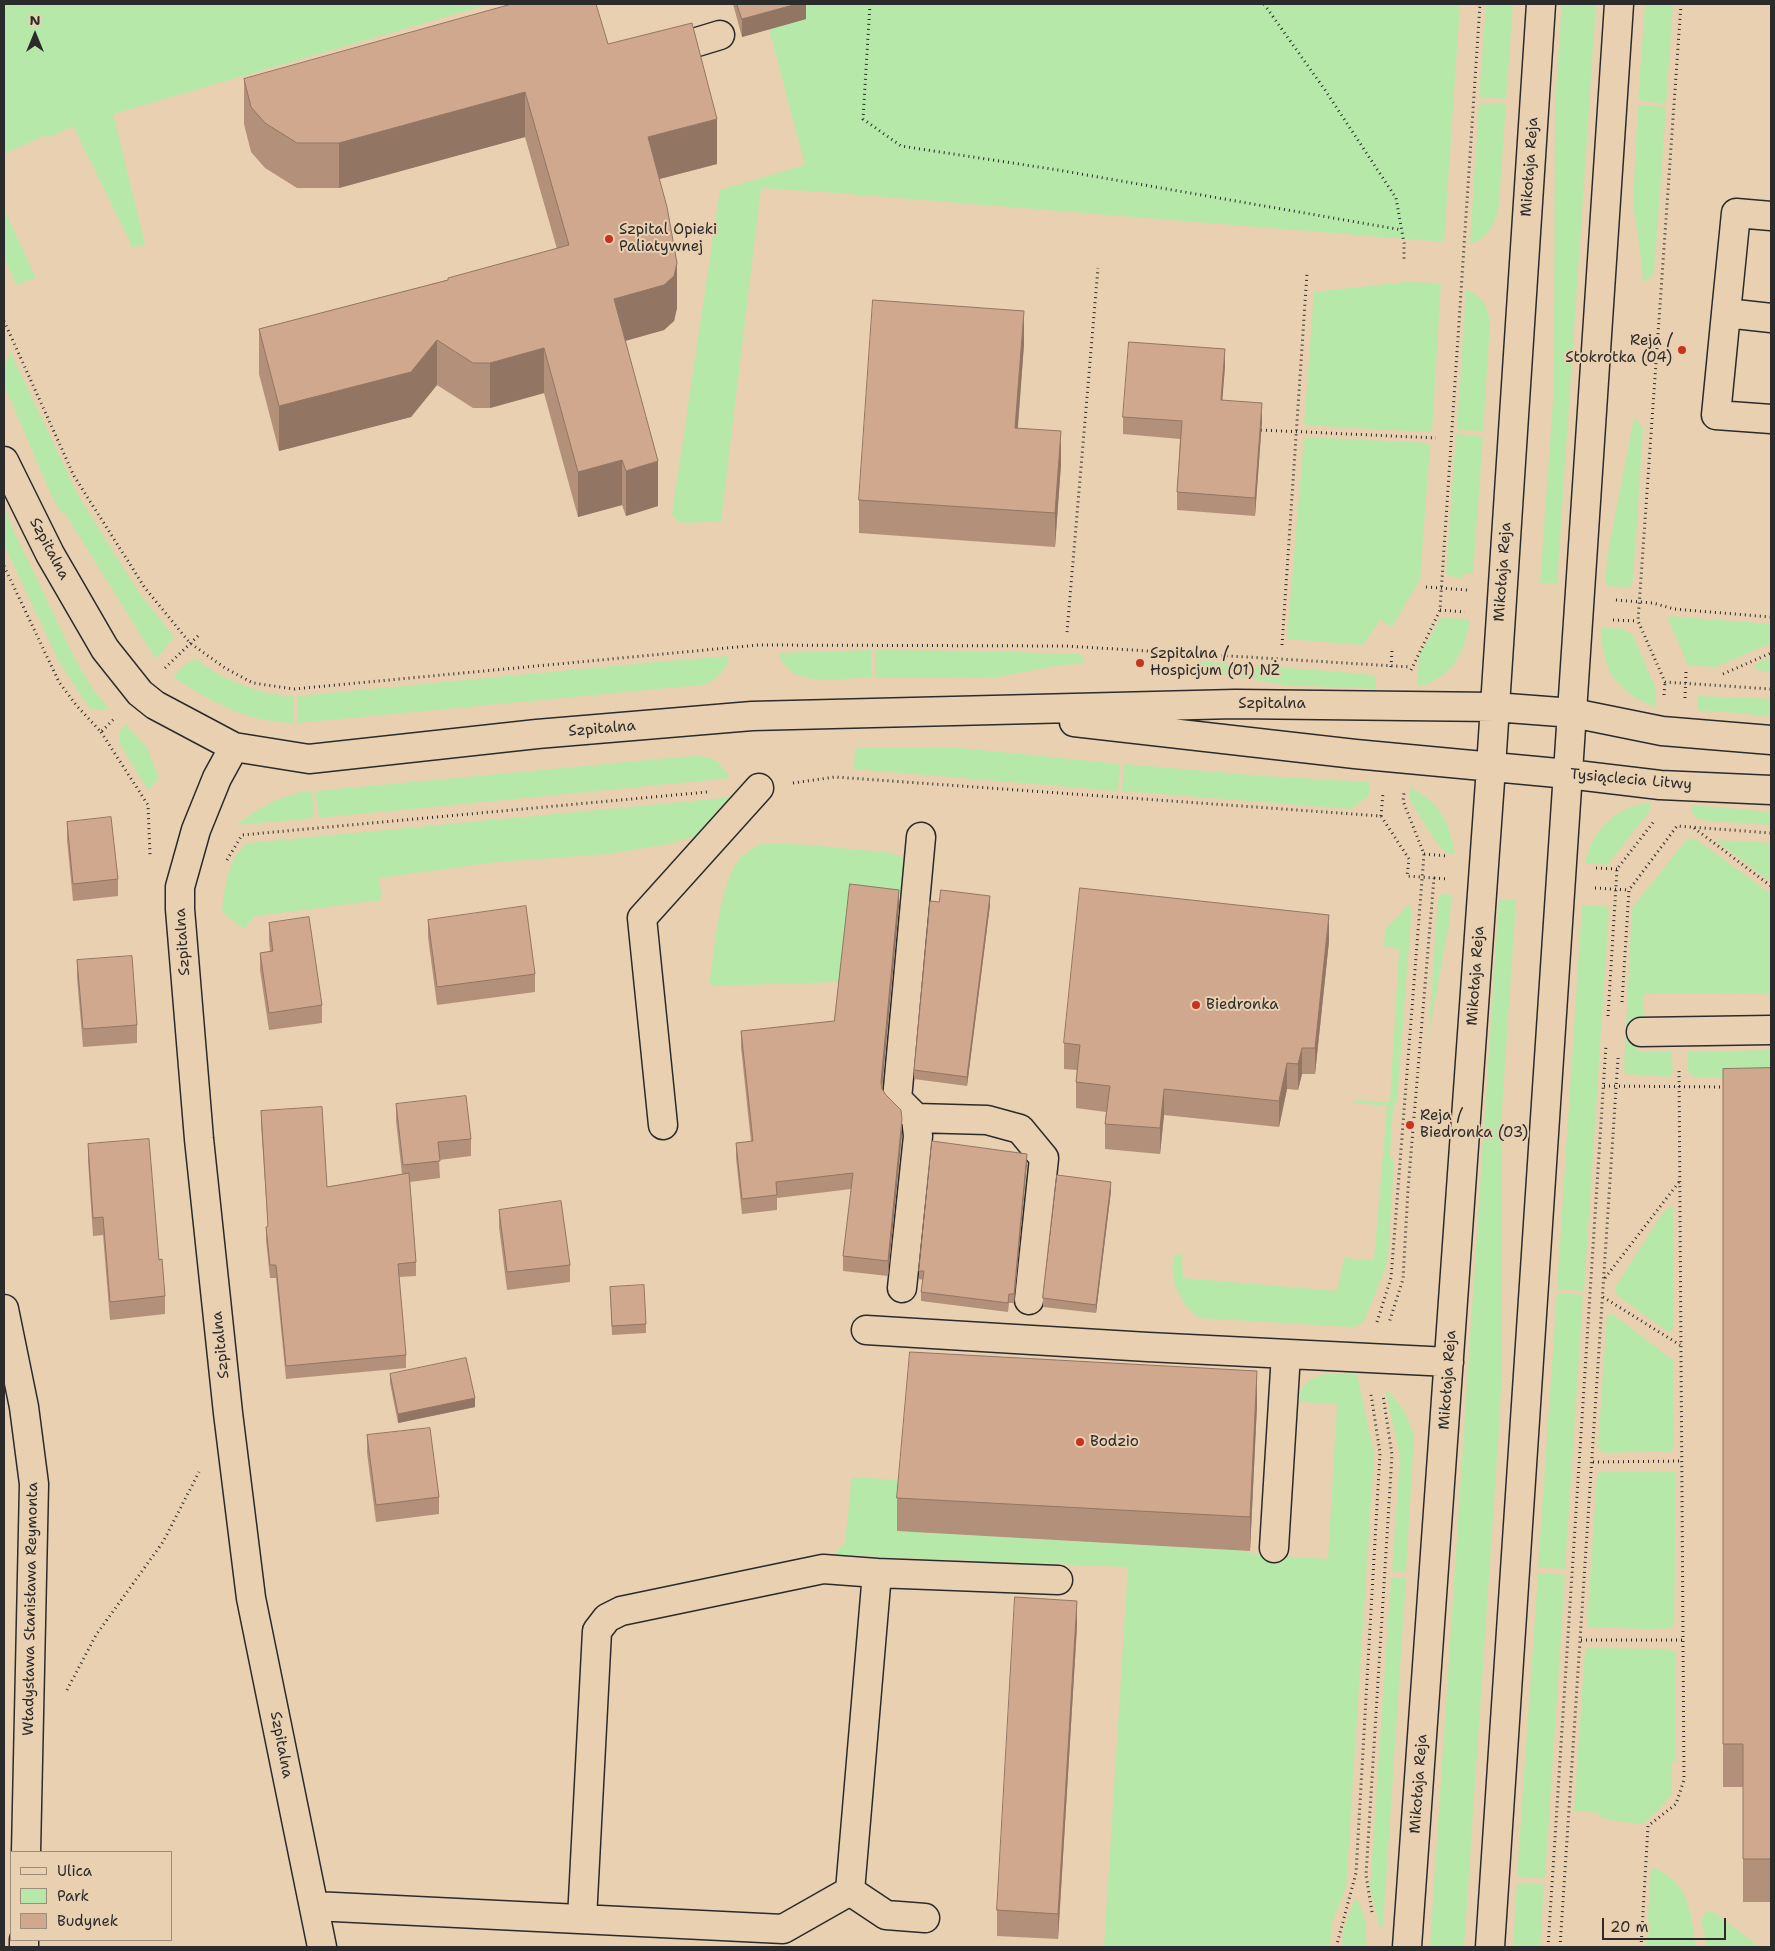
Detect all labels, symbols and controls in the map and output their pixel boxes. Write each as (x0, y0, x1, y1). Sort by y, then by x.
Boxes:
north arrow (10, 10, 60, 60)
text: N (29, 11, 41, 29)
street label: Mikołaja Reja (1518, 117, 1542, 217)
place label: Szpital Opieki Paliatywnej (619, 221, 717, 256)
marker: Szpital Opieki Paliatywnej (603, 233, 615, 245)
place label: Reja / Stokrotka (04) (1565, 332, 1672, 367)
marker: Reja / Stokrotka (04) (1676, 344, 1688, 356)
street label: Szpitalna (25, 515, 73, 583)
street label: Mikołaja Reja (1491, 522, 1515, 622)
place label: Szpitalna / Hospicjum (01) NŻ (1150, 645, 1280, 680)
marker: Szpitalna / Hospicjum (01) NŻ (1134, 657, 1146, 669)
street label: Szpitalna (1238, 695, 1306, 713)
street label: Szpitalna (568, 717, 636, 741)
street label: Tysiąclecia Litwy (1569, 766, 1693, 794)
street label: Szpitalna (172, 908, 194, 976)
street label: Mikołaja Reja (1464, 926, 1488, 1026)
place label: Biedronka (1206, 996, 1279, 1014)
marker: Biedronka (1190, 999, 1202, 1011)
place label: Reja / Biedronka (03) (1420, 1107, 1528, 1142)
marker: Reja / Biedronka (03) (1404, 1119, 1416, 1131)
street label: Szpitalna (209, 1310, 233, 1380)
street label: Mikołaja Reja (1436, 1330, 1460, 1430)
place label: Bodzio (1090, 1433, 1139, 1451)
marker: Bodzio (1074, 1436, 1086, 1448)
street label: Władysława Stanisława Reymonta (20, 1482, 42, 1736)
street label: Szpitalna (266, 1710, 296, 1780)
street label: Mikołaja Reja (1407, 1734, 1431, 1834)
legend (10, 1851, 172, 1941)
text: Ulica (57, 1861, 92, 1881)
text: Park (57, 1886, 89, 1906)
scale bar (1605, 1908, 1729, 1940)
text: Budynek (57, 1911, 118, 1931)
text: 20 m (1610, 1917, 1649, 1937)

